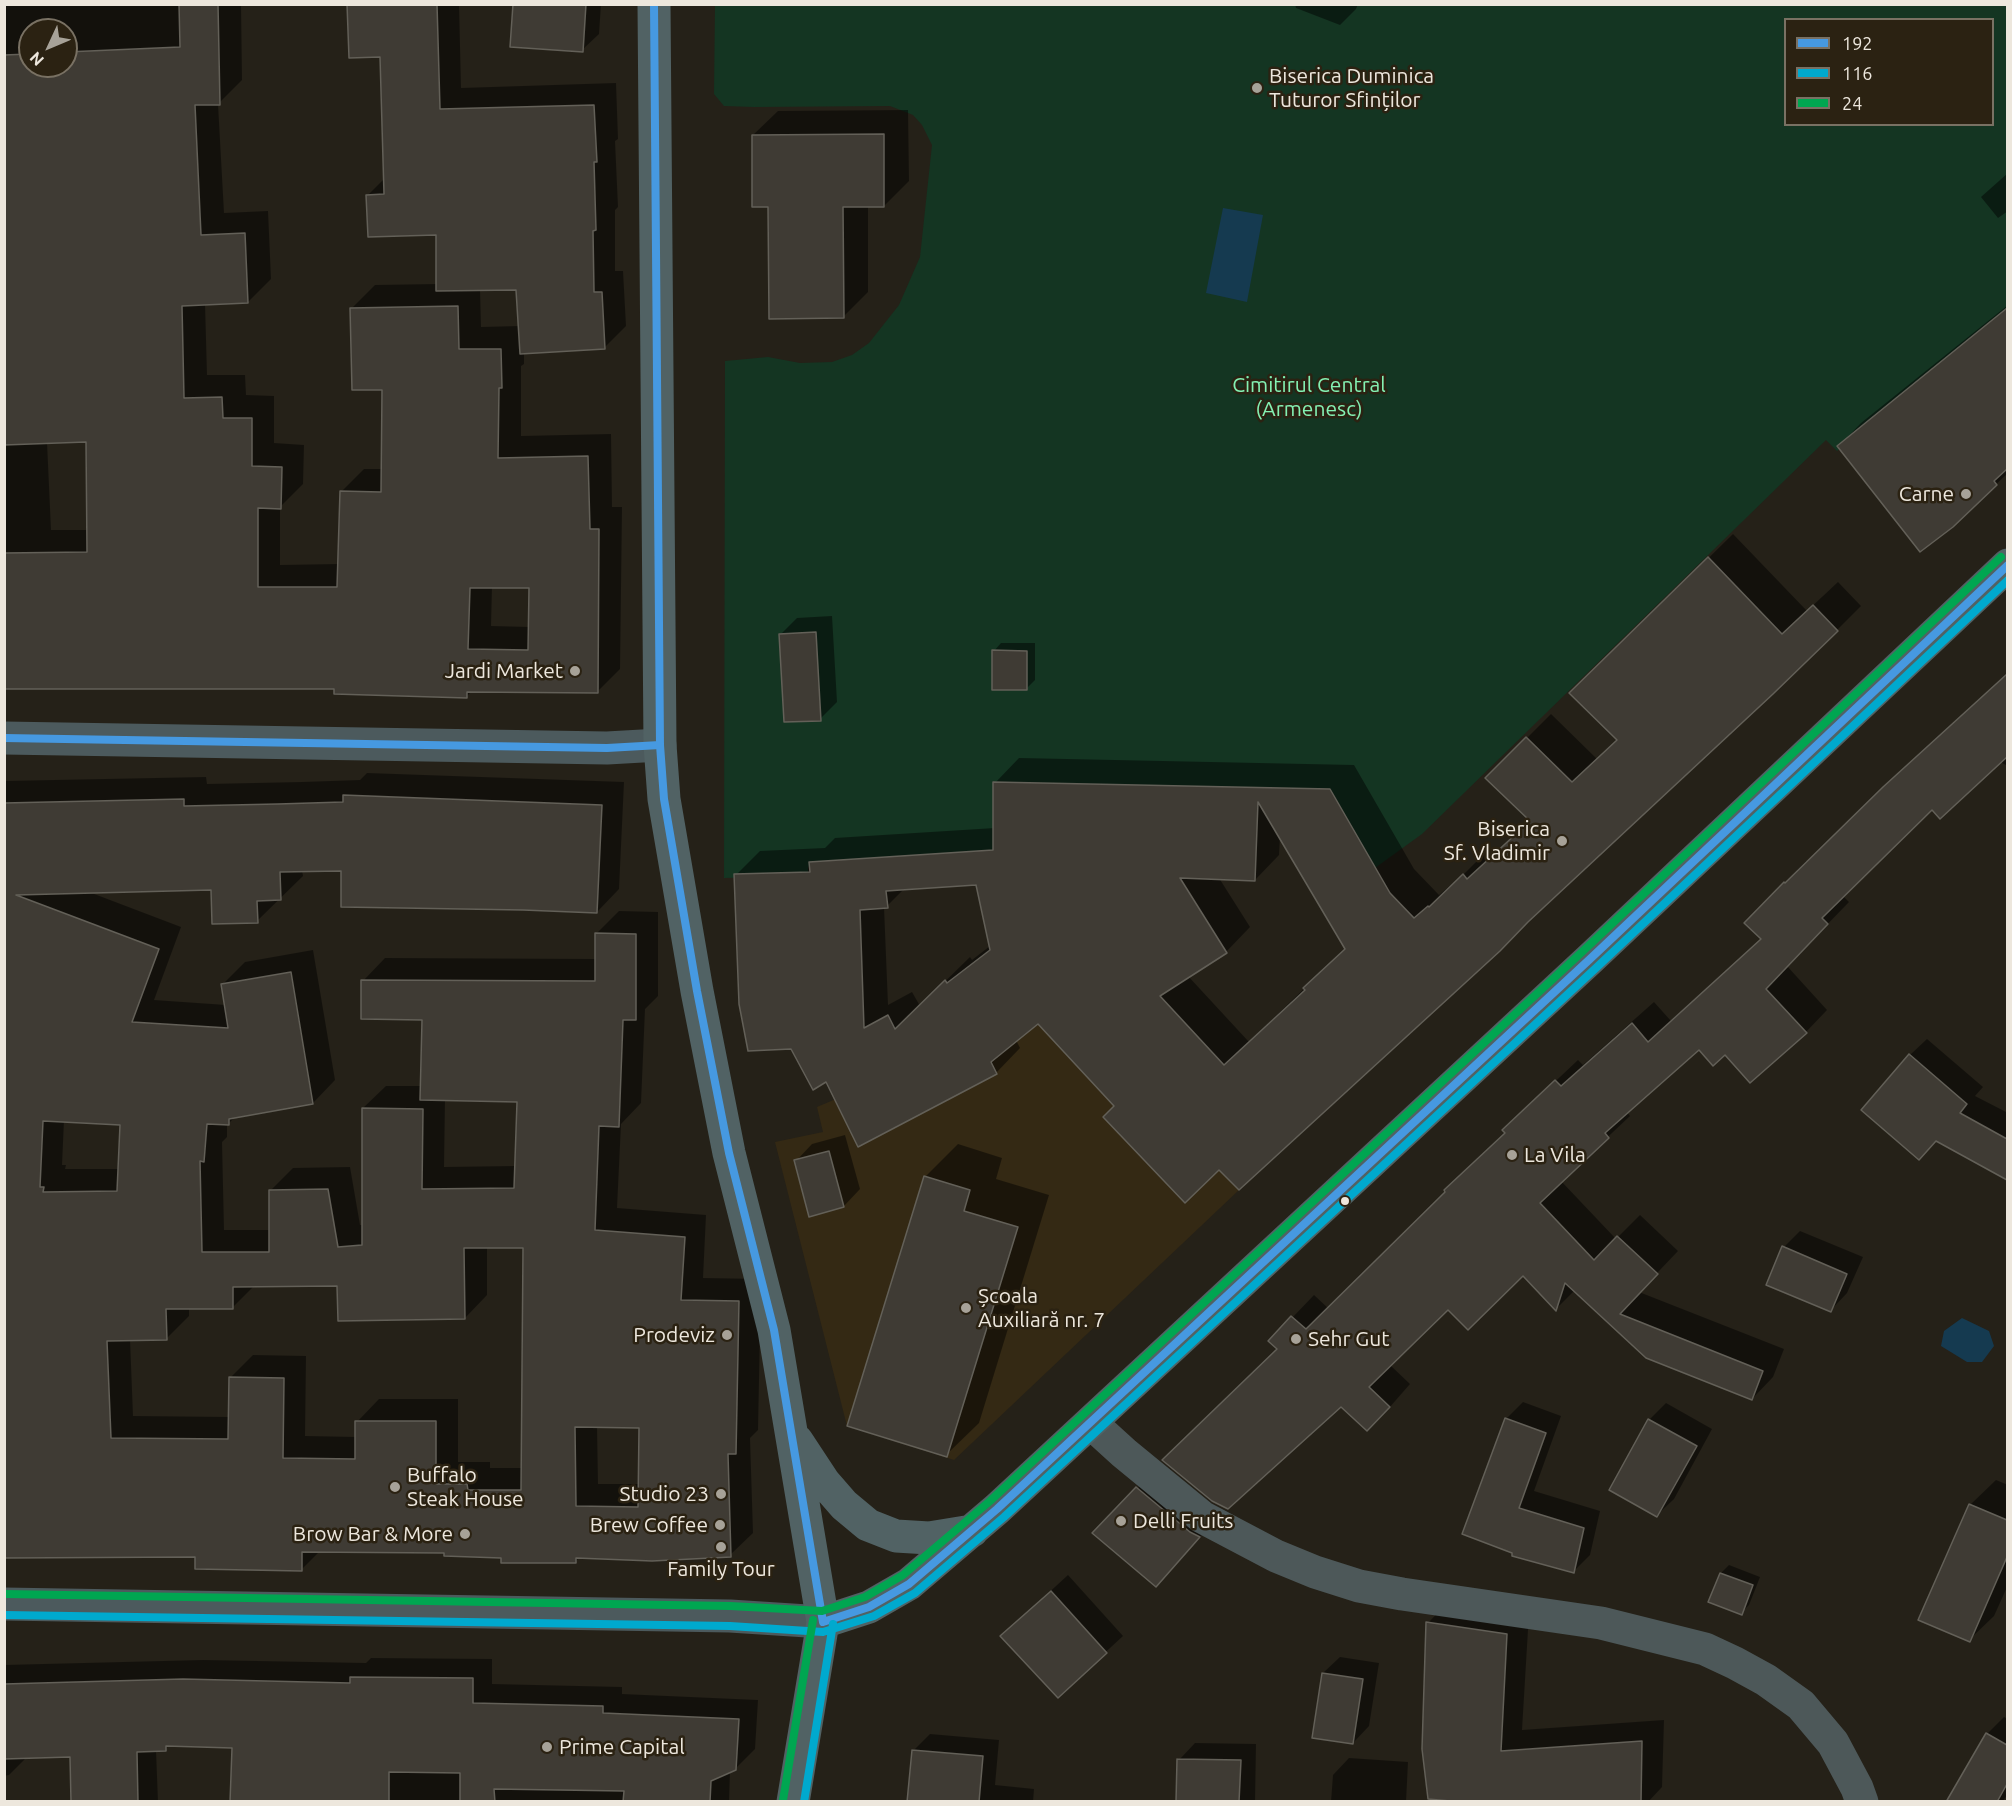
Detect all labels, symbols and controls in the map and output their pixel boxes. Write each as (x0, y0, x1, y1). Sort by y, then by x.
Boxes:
north arrow (18, 18, 78, 78)
legend (1784, 18, 1994, 126)
text: 192 (1842, 33, 1872, 53)
text: N (26, 49, 47, 70)
place label: Biserica Duminica Tuturor Sfinților (1269, 63, 1434, 113)
text: 116 (1842, 63, 1872, 83)
marker: Biserica Duminica Tuturor Sfinților (1250, 81, 1264, 95)
text: 24 (1842, 93, 1862, 113)
park label: Cimitirul Central (Armenesc) (1232, 372, 1386, 422)
place label: Carne (1899, 481, 1954, 507)
marker: Carne (1959, 487, 1973, 501)
place label: Jardi Market (445, 658, 563, 684)
marker: Jardi Market (568, 664, 582, 678)
place label: Biserica Sf. Vladimir (1444, 816, 1550, 866)
marker: Biserica Sf. Vladimir (1555, 834, 1569, 848)
place label: La Vila (1524, 1142, 1586, 1168)
marker: La Vila (1505, 1148, 1519, 1162)
unlabelled marker (1339, 1195, 1351, 1207)
place label: Școala Auxiliară nr. 7 (978, 1283, 1105, 1333)
marker: Școala Auxiliară nr. 7 (959, 1301, 973, 1315)
place label: Prodeviz (633, 1322, 715, 1348)
place label: Sehr Gut (1308, 1326, 1390, 1352)
marker: Prodeviz (720, 1328, 734, 1342)
marker: Sehr Gut (1289, 1332, 1303, 1346)
place label: Buffalo Steak House (407, 1462, 524, 1512)
marker: Buffalo Steak House (388, 1480, 402, 1494)
place label: Studio 23 (620, 1481, 709, 1507)
marker: Studio 23 (714, 1487, 728, 1501)
place label: Delli Fruits (1133, 1508, 1233, 1534)
place label: Brew Coffee (590, 1512, 708, 1538)
marker: Delli Fruits (1114, 1514, 1128, 1528)
marker: Brew Coffee (713, 1518, 727, 1532)
place label: Brow Bar & More (293, 1521, 453, 1547)
marker: Brow Bar & More (458, 1527, 472, 1541)
marker: Family Tour (714, 1540, 728, 1554)
place label: Family Tour (667, 1556, 775, 1582)
place label: Prime Capital (559, 1734, 685, 1760)
marker: Prime Capital (540, 1740, 554, 1754)

